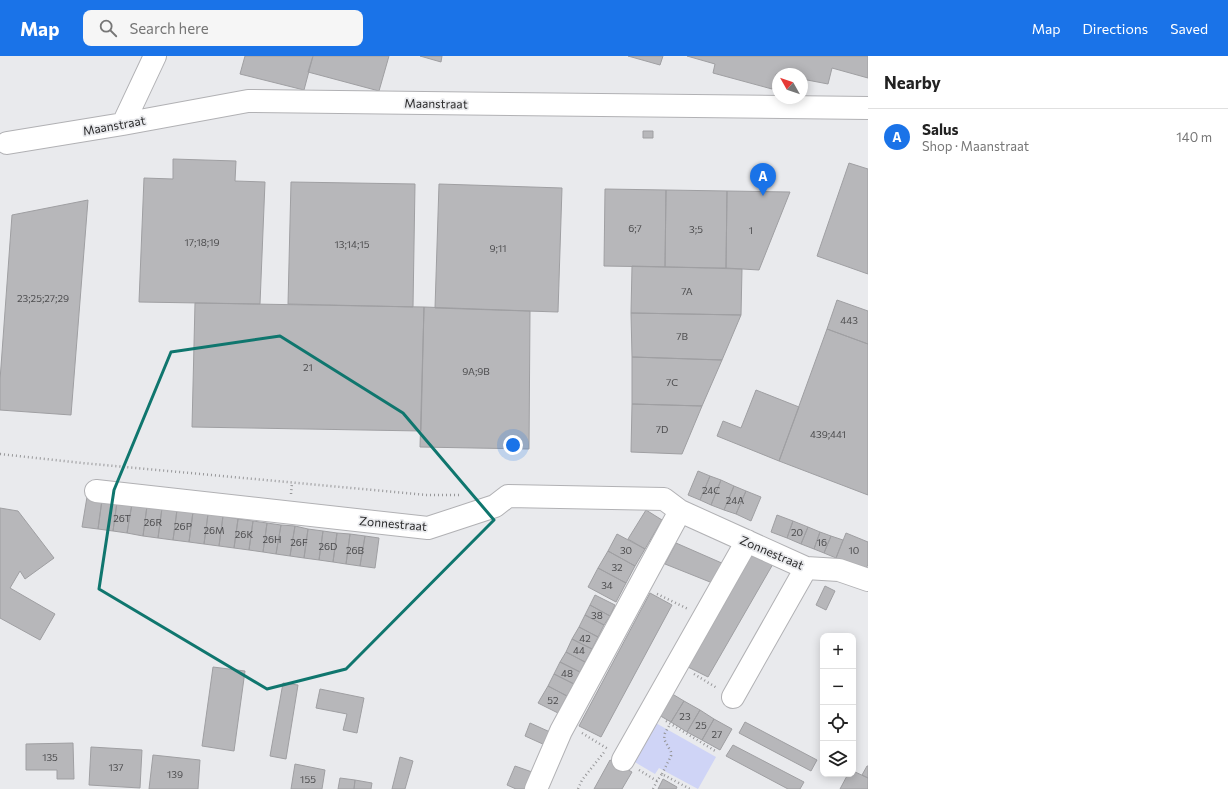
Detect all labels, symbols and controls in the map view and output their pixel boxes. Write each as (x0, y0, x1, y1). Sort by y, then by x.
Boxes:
search box (83, 10, 363, 46)
text: Map (20, 17, 59, 40)
icon: search (97, 17, 119, 39)
text: Search here (129, 19, 209, 37)
text: Map (1032, 20, 1061, 37)
text: Directions (1083, 20, 1148, 37)
text: Saved (1170, 20, 1208, 37)
north arrow (772, 68, 808, 104)
text: Nearby (884, 72, 941, 93)
street label: Maanstraat (404, 95, 468, 111)
street label: Maanstraat (82, 113, 146, 137)
text: Salus (922, 120, 959, 138)
text: A (892, 129, 902, 145)
text: 140 m (1176, 129, 1212, 145)
text: Shop · Maanstraat (922, 138, 1029, 154)
pin: A (750, 163, 776, 196)
house number: 6;7 (628, 222, 642, 234)
house number: 3;5 (689, 223, 703, 235)
house number: 1 (749, 224, 753, 236)
house number: 17;18;19 (185, 236, 219, 248)
house number: 13;14;15 (335, 238, 370, 250)
house number: 9;11 (490, 242, 506, 254)
house number: 7A (681, 285, 693, 297)
house number: 23;25;27;29 (17, 292, 69, 304)
house number: 443 (840, 314, 858, 326)
house number: 7B (676, 330, 688, 342)
house number: 21 (303, 361, 313, 373)
house number: 9A;9B (462, 365, 490, 377)
house number: 7C (666, 376, 678, 388)
house number: 7D (656, 423, 668, 435)
house number: 439;441 (810, 428, 846, 440)
your location (503, 435, 523, 455)
house number: 24C (702, 484, 720, 496)
house number: 24A (726, 494, 744, 506)
house number: 26T (113, 512, 131, 524)
street label: Zonnestraat (359, 513, 427, 533)
house number: 26R (144, 516, 162, 528)
house number: 26P (174, 520, 192, 532)
house number: 26M (203, 524, 225, 536)
house number: 20 (791, 526, 803, 538)
house number: 26K (235, 528, 253, 540)
street label: Zonnestraat (738, 532, 806, 572)
house number: 26H (262, 533, 282, 545)
house number: 26F (290, 536, 308, 548)
house number: 16 (817, 536, 827, 548)
house number: 26D (319, 540, 337, 552)
house number: 26B (346, 544, 365, 556)
house number: 30 (620, 544, 632, 556)
house number: 10 (849, 544, 859, 556)
house number: 32 (611, 561, 623, 573)
house number: 34 (601, 579, 613, 591)
house number: 38 (591, 609, 603, 621)
house number: 42 (579, 632, 591, 644)
map controls (820, 633, 856, 777)
button: + (820, 633, 856, 669)
house number: 44 (573, 644, 585, 656)
house number: 48 (561, 667, 573, 679)
button: − (820, 669, 856, 705)
house number: 52 (547, 694, 559, 706)
button: locate (820, 705, 856, 741)
house number: 23 (679, 710, 691, 722)
house number: 25 (695, 719, 707, 731)
house number: 27 (712, 728, 722, 740)
button: layers (820, 741, 856, 777)
house number: 135 (42, 751, 58, 763)
house number: 137 (108, 761, 124, 773)
house number: 139 (167, 768, 183, 780)
house number: 155 (300, 773, 316, 785)

